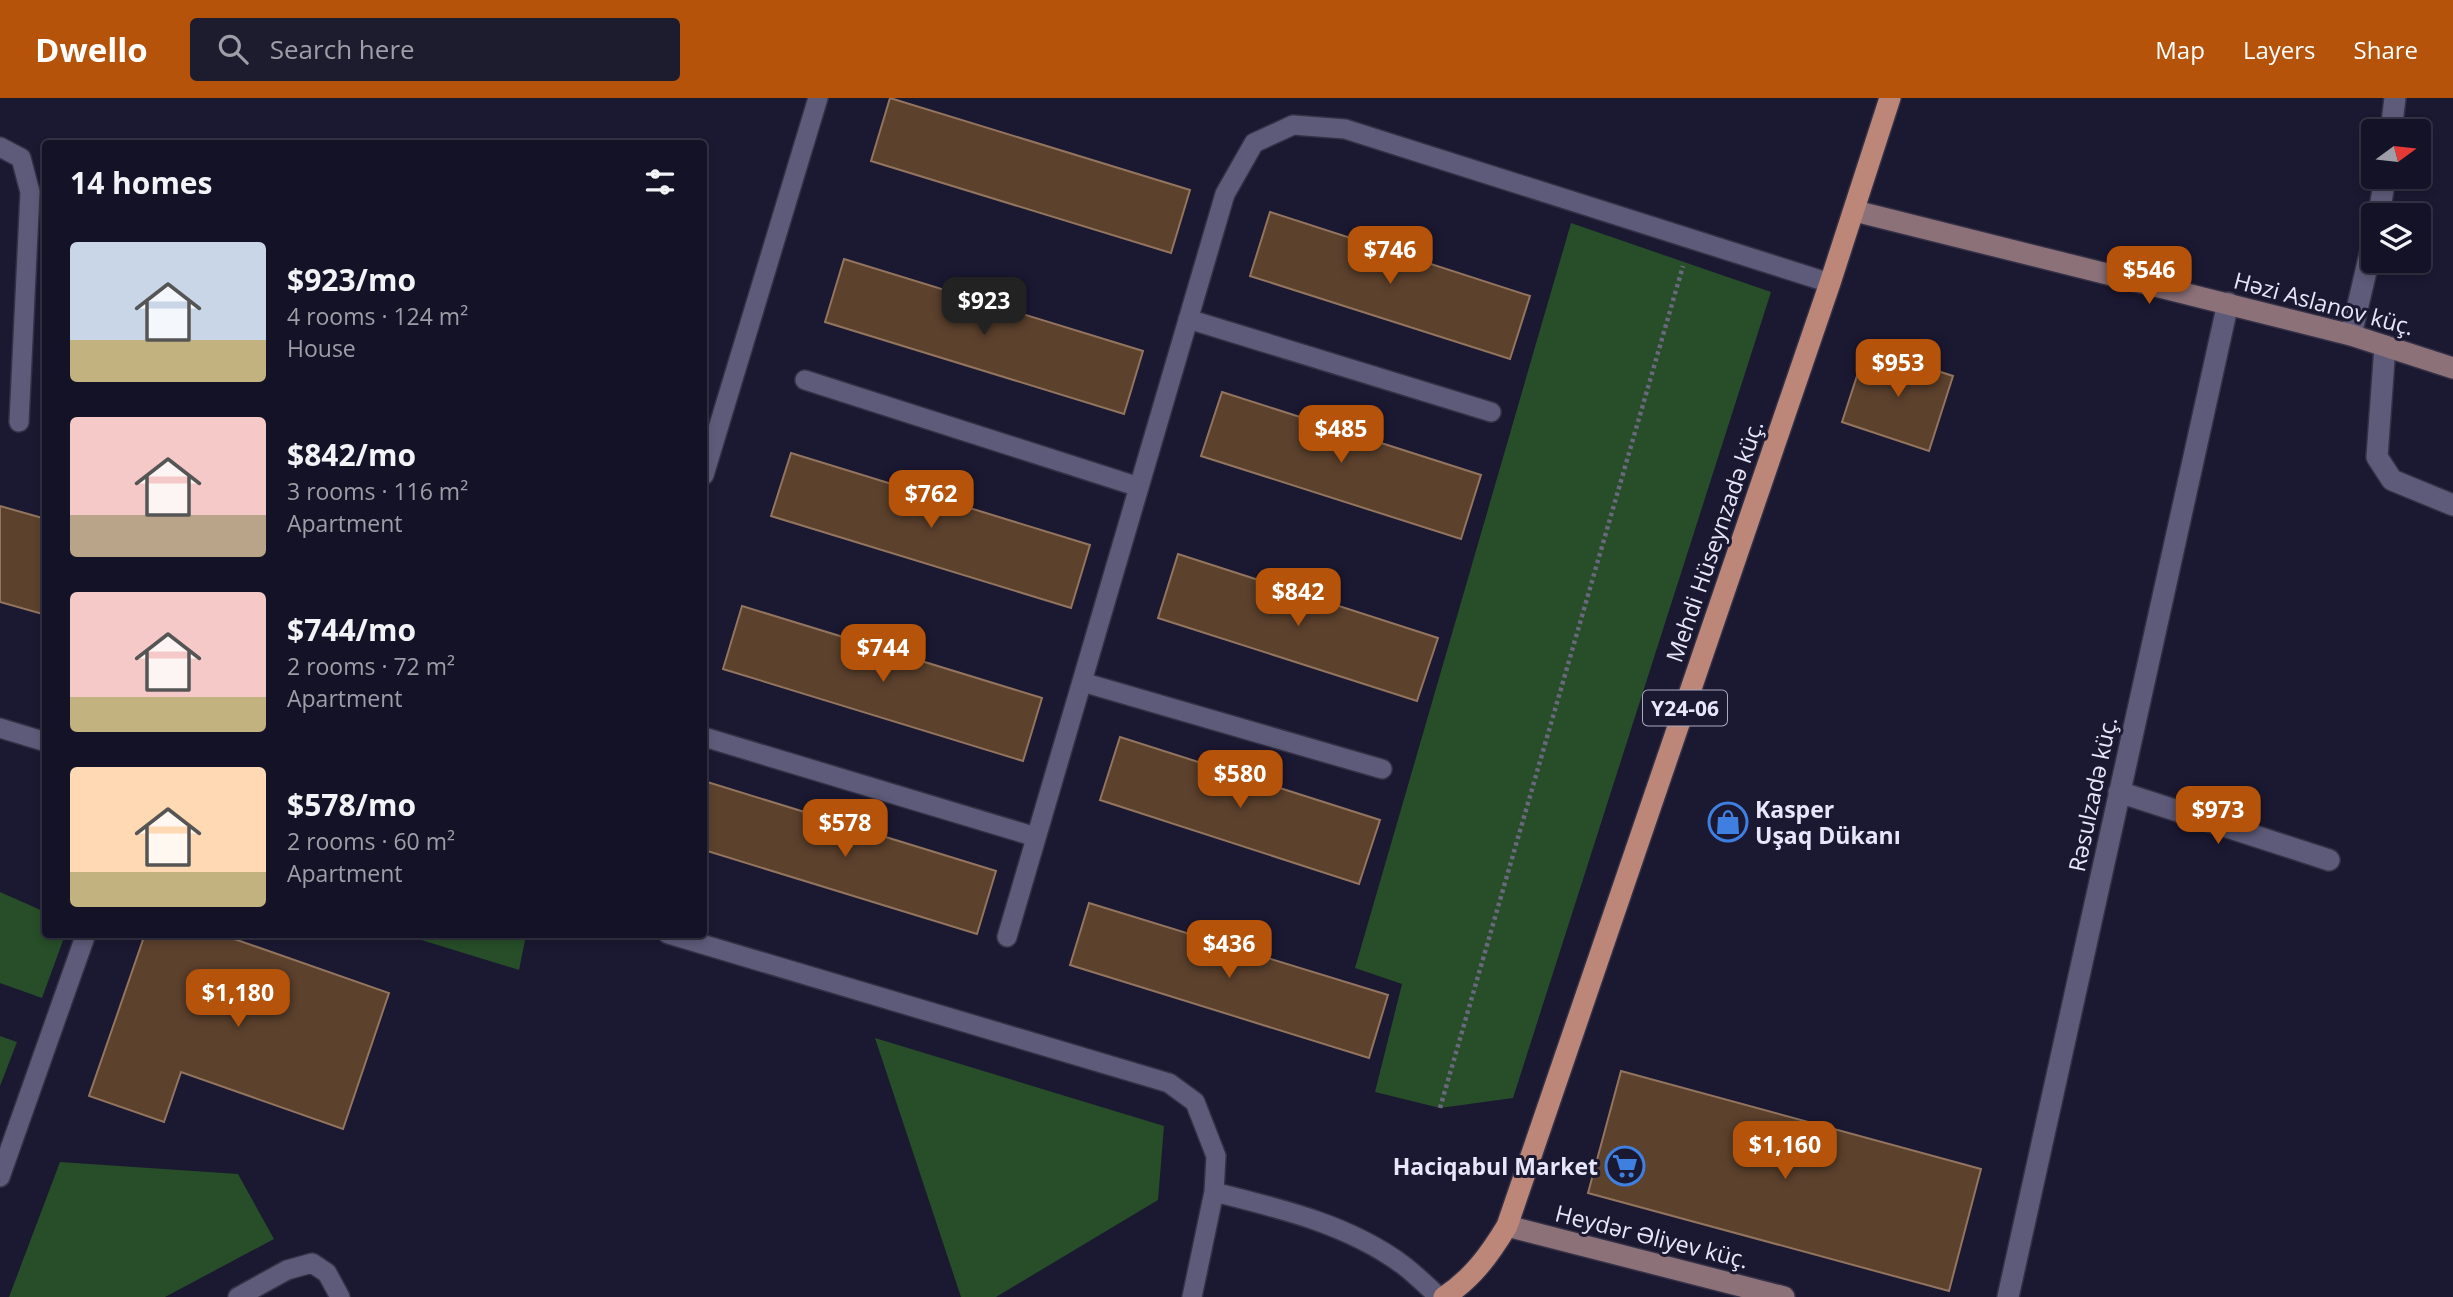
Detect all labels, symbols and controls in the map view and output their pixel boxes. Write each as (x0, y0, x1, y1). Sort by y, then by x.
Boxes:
search box (190, 18, 680, 81)
text: Dwello (35, 27, 148, 72)
icon: search (214, 30, 252, 68)
text: Search here (270, 31, 415, 67)
text: Map (2155, 33, 2205, 66)
text: Layers (2243, 33, 2316, 66)
text: Share (2354, 33, 2418, 66)
north arrow (2361, 119, 2431, 189)
map controls (2361, 119, 2431, 273)
text: 14 homes (70, 162, 213, 203)
icon: filters (641, 163, 679, 201)
button: layers (2361, 203, 2431, 273)
pin: $746 (1349, 226, 1431, 286)
text: $746 (1364, 233, 1416, 265)
pin: $546 (2108, 246, 2190, 306)
text: $546 (2123, 253, 2175, 285)
text: $923/mo (287, 259, 416, 300)
street label: Həzi Aslanov küç. (2230, 264, 2418, 342)
icon: home (126, 270, 210, 354)
pin: $923 (943, 278, 1025, 337)
text: $923 (958, 284, 1010, 316)
text: 4 rooms · 124 m² (287, 300, 468, 332)
text: House (287, 332, 356, 364)
pin: $953 (1857, 340, 1939, 399)
text: $953 (1872, 346, 1924, 378)
pin: $485 (1300, 406, 1382, 465)
text: $485 (1315, 412, 1367, 444)
street label: Mehdi Hüseynzadə küç. (1658, 416, 1770, 666)
text: $842/mo (287, 434, 416, 475)
icon: home (126, 445, 210, 529)
pin: $762 (890, 470, 972, 530)
text: 3 rooms · 116 m² (287, 475, 468, 507)
text: $762 (905, 477, 957, 509)
text: Apartment (287, 507, 403, 539)
pin: $842 (1257, 568, 1339, 628)
text: $842 (1272, 575, 1324, 607)
text: $744/mo (287, 609, 416, 650)
icon: home (126, 620, 210, 704)
pin: $744 (842, 624, 924, 684)
text: $744 (857, 631, 909, 663)
text: 2 rooms · 72 m² (287, 650, 455, 682)
text: Apartment (287, 682, 403, 714)
road number: Y24-06 (1643, 690, 1727, 726)
street label: Rəsulzadə küç. (2060, 714, 2124, 874)
pin: $580 (1199, 750, 1281, 810)
text: $580 (1214, 757, 1266, 789)
text: $578/mo (287, 784, 416, 825)
pin: $973 (2177, 786, 2259, 846)
place label: Kasper Uşaq Dükanı (1755, 793, 1901, 851)
text: $973 (2192, 793, 2244, 825)
icon: home (126, 795, 210, 879)
pin: $578 (804, 800, 886, 859)
shop icon: Kasper Uşaq Dükanı (1707, 801, 1749, 843)
text: $578 (819, 806, 871, 838)
text: 2 rooms · 60 m² (287, 825, 455, 857)
text: Apartment (287, 857, 403, 889)
pin: $436 (1188, 920, 1270, 980)
text: $436 (1203, 927, 1255, 959)
pin: $1,180 (181, 970, 295, 1029)
text: $1,180 (202, 976, 274, 1008)
pin: $1,160 (1728, 1122, 1842, 1181)
text: $1,160 (1749, 1128, 1821, 1160)
supermarket icon: Haciqabul Market (1604, 1145, 1646, 1187)
place label: Haciqabul Market (1393, 1150, 1598, 1182)
street label: Heydər Əliyev küç. (1552, 1197, 1752, 1275)

